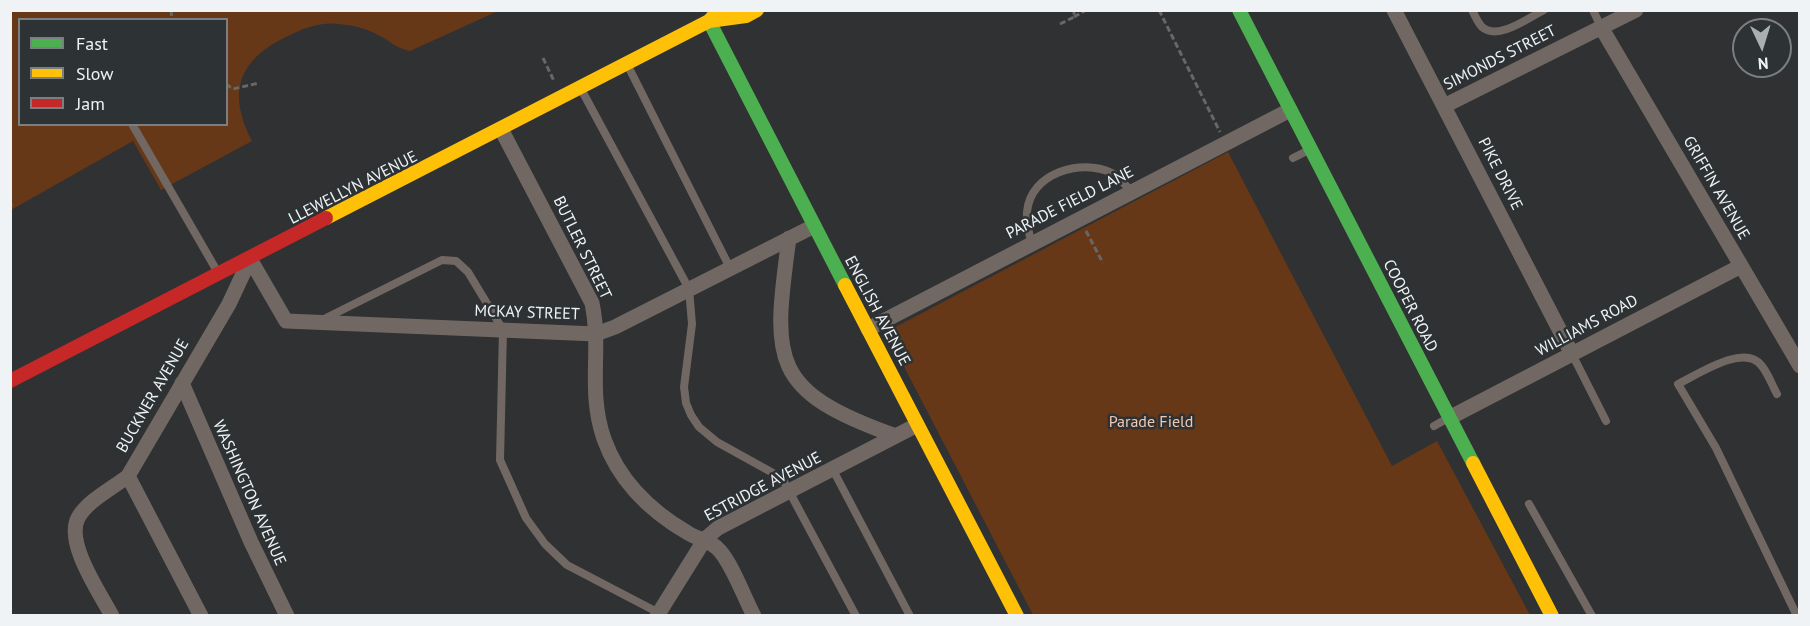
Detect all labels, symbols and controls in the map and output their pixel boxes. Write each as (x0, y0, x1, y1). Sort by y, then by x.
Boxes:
legend (18, 18, 228, 126)
north arrow (1732, 18, 1792, 78)
street label: SIMONDS STREET (1441, 21, 1559, 95)
text: Fast (76, 32, 108, 55)
text: N (1757, 54, 1769, 74)
text: Slow (76, 62, 114, 85)
text: Jam (76, 92, 105, 115)
street label: GRIFFIN AVENUE (1679, 133, 1753, 243)
street label: PIKE DRIVE (1474, 135, 1526, 213)
street label: LLEWELLYN AVENUE (285, 147, 421, 229)
street label: PARADE FIELD LANE (1003, 163, 1137, 243)
street label: BUTLER STREET (549, 193, 615, 303)
street label: ENGLISH AVENUE (840, 253, 914, 369)
street label: COOPER ROAD (1378, 257, 1442, 355)
street label: WILLIAMS ROAD (1533, 291, 1641, 361)
street label: MCKAY STREET (474, 302, 580, 324)
street label: BUCKNER AVENUE (113, 336, 193, 456)
park label: Parade Field (1109, 412, 1193, 432)
street label: WASHINGTON AVENUE (208, 417, 290, 569)
street label: ESTRIDGE AVENUE (701, 448, 825, 526)

